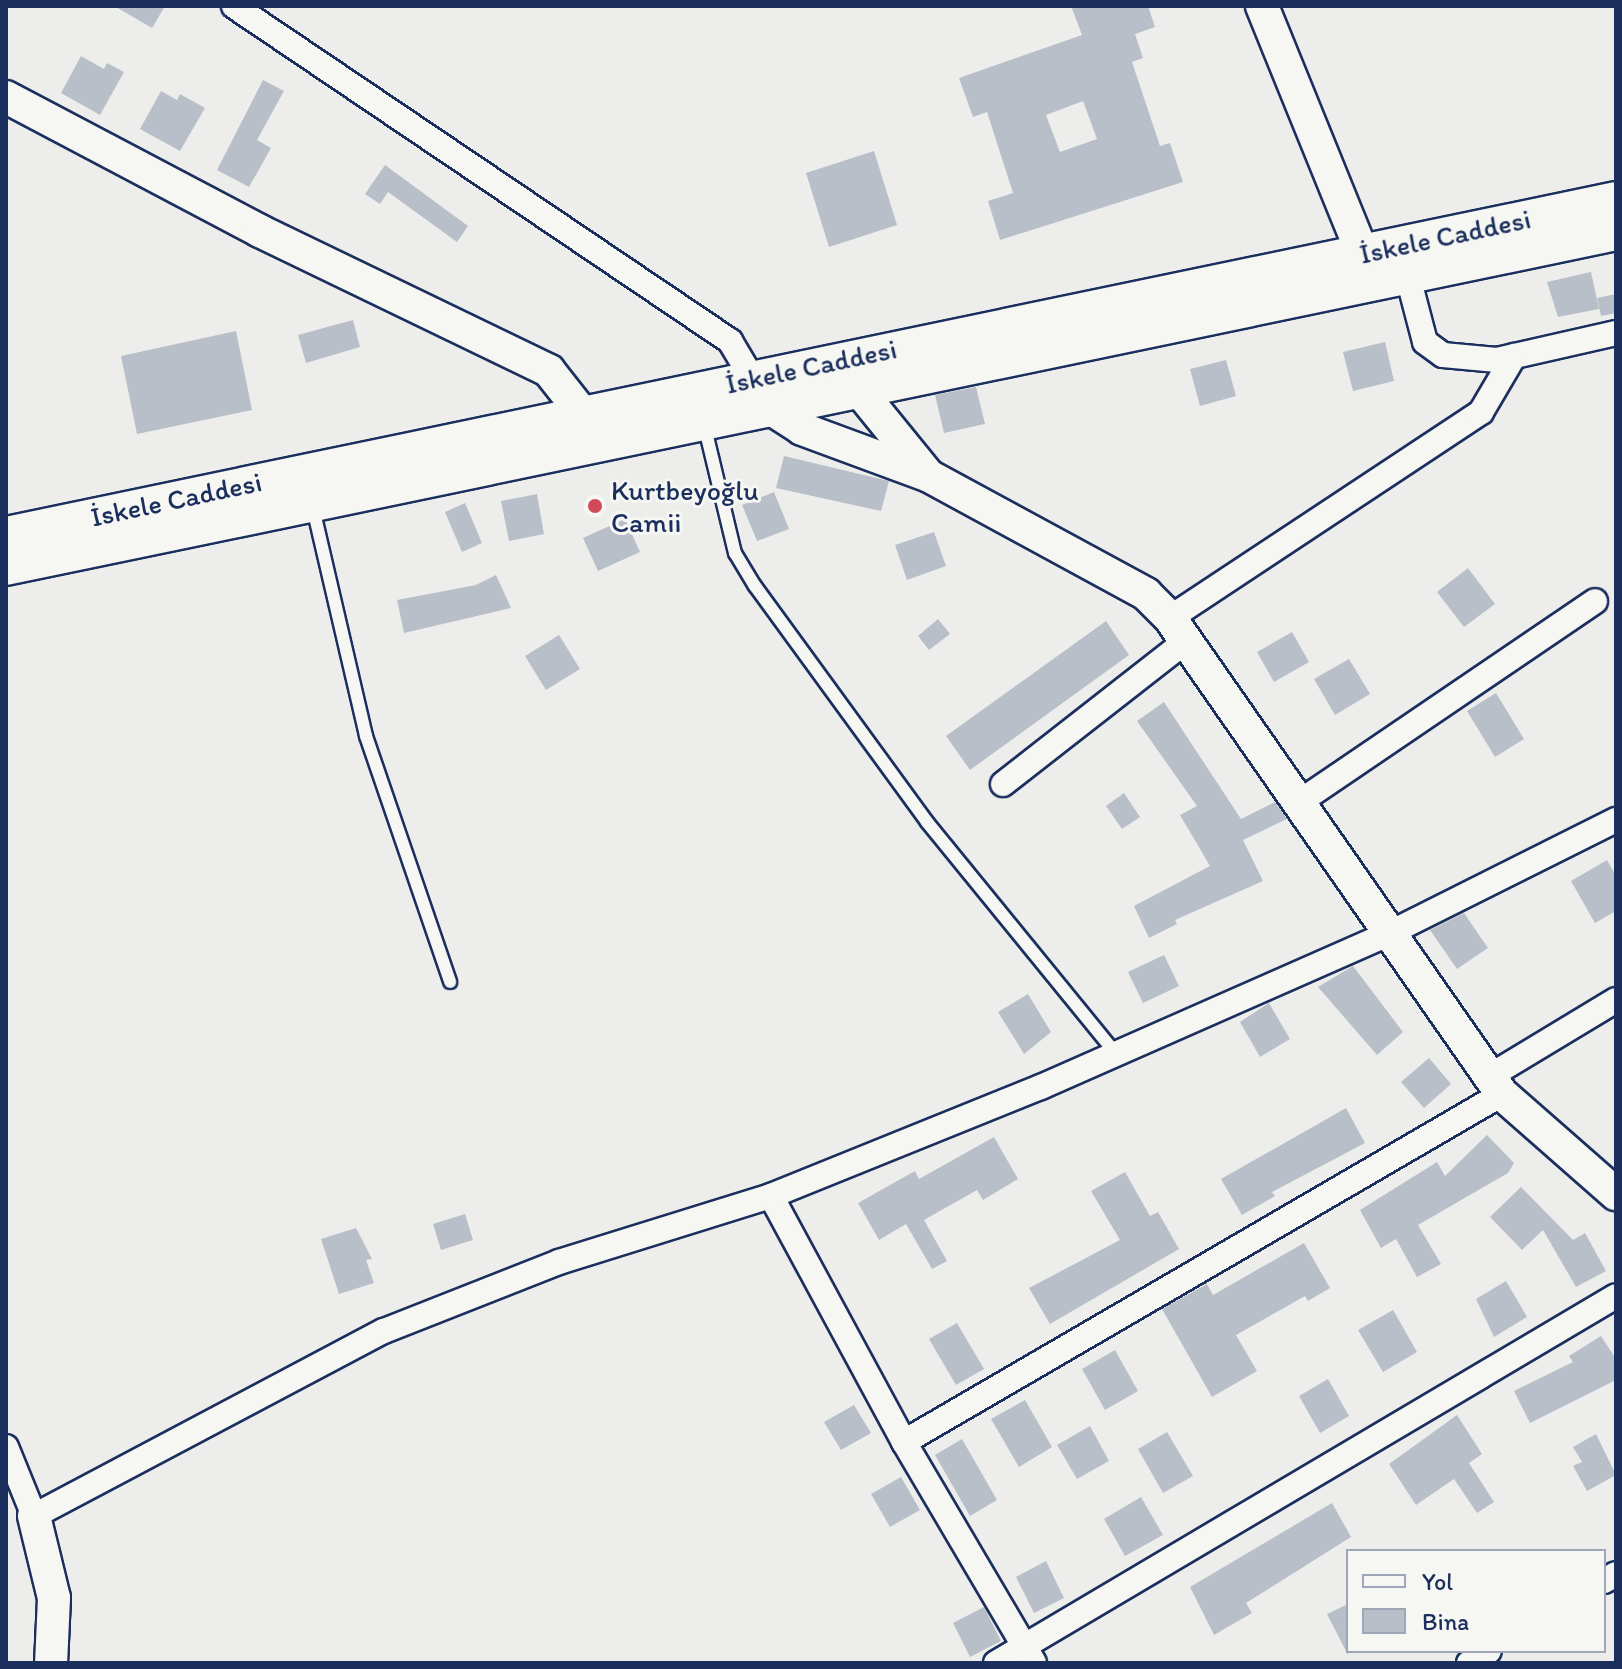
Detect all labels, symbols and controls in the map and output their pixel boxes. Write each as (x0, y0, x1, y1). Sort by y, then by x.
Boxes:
street label: İskele Caddesi (1356, 201, 1534, 271)
street label: İskele Caddesi (722, 331, 900, 401)
street label: İskele Caddesi (87, 464, 265, 534)
place label: Kurtbeyoğlu Camii (611, 473, 759, 539)
marker: Kurtbeyoğlu Camii (586, 497, 604, 515)
legend (1346, 1549, 1606, 1653)
text: Yol (1422, 1567, 1453, 1596)
text: Bina (1422, 1607, 1469, 1636)

